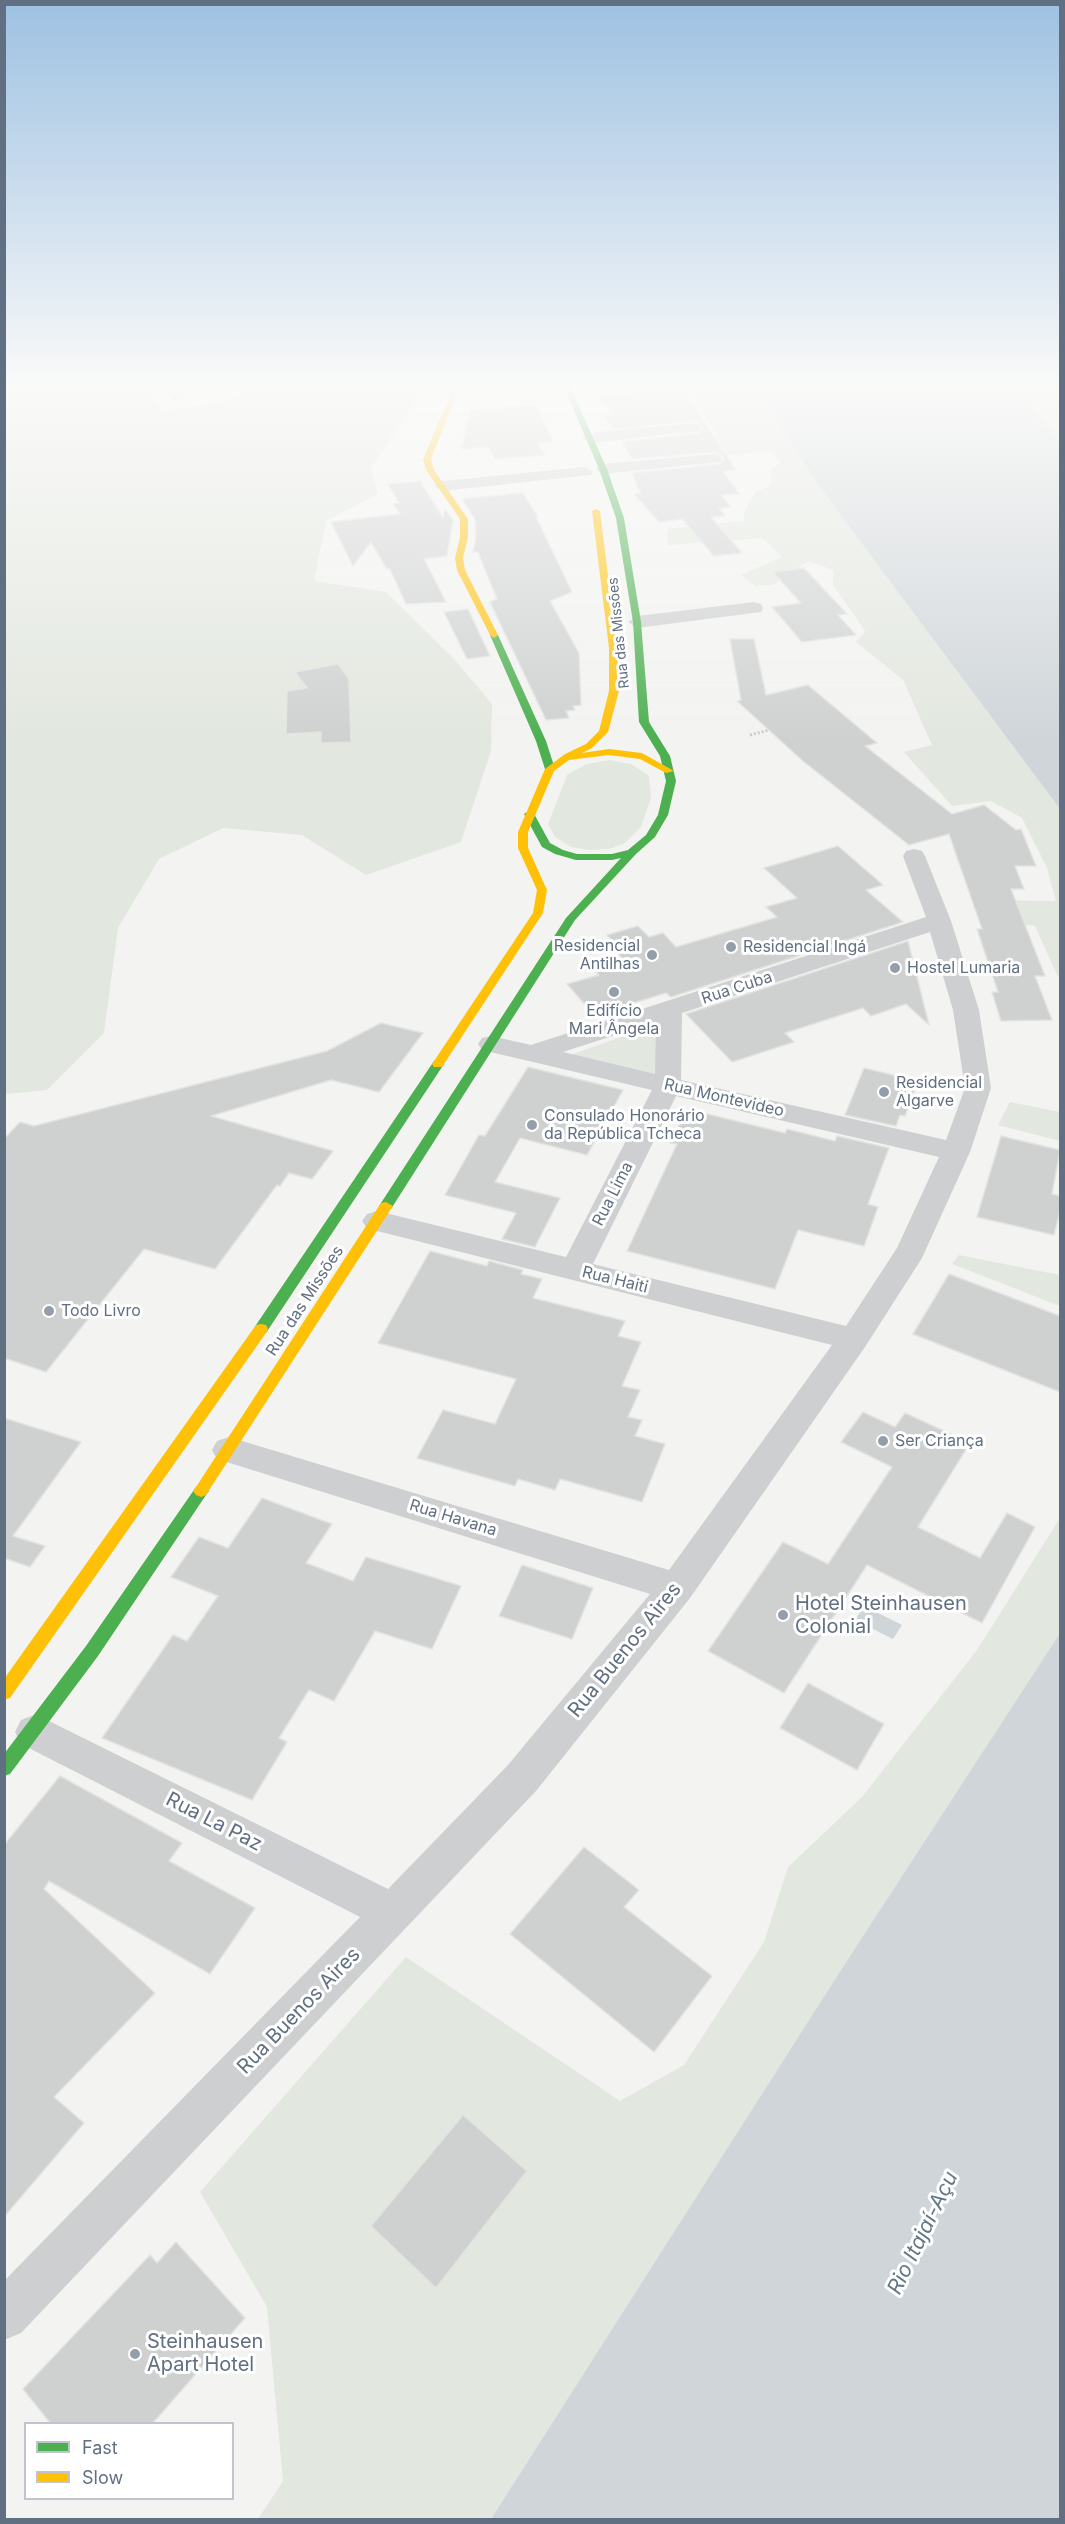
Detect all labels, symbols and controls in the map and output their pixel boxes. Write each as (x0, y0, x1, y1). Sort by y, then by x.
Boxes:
street label: Rua das Missões (605, 577, 633, 689)
place label: Residencial Antilhas (554, 936, 640, 974)
place label: Residencial Ingá (743, 937, 866, 957)
marker: Residencial Ingá (724, 940, 738, 954)
marker: Residencial Antilhas (645, 948, 659, 962)
place label: Hostel Lumaria (907, 958, 1020, 978)
marker: Hostel Lumaria (888, 961, 902, 975)
street label: Rua Cuba (699, 968, 775, 1008)
marker: Edifício Mari Ângela (607, 985, 621, 999)
place label: Edifício Mari Ângela (569, 1001, 659, 1039)
place label: Residencial Algarve (896, 1073, 982, 1111)
street label: Rua Montevideo (662, 1075, 786, 1121)
marker: Residencial Algarve (877, 1085, 891, 1099)
place label: Consulado Honorário da República Tcheca (544, 1106, 705, 1144)
marker: Consulado Honorário da República Tcheca (525, 1118, 539, 1132)
street label: Rua Lima (589, 1159, 637, 1229)
street label: Rua das Missões (262, 1242, 348, 1360)
street label: Rua Haiti (580, 1263, 650, 1297)
place label: Todo Livro (61, 1301, 141, 1321)
marker: Todo Livro (42, 1304, 56, 1318)
place label: Ser Criança (895, 1431, 984, 1451)
marker: Ser Criança (876, 1434, 890, 1448)
street label: Rua Havana (407, 1496, 499, 1540)
street label: Rua Buenos Aires (563, 1578, 687, 1722)
place label: Hotel Steinhausen Colonial (795, 1592, 967, 1639)
marker: Hotel Steinhausen Colonial (776, 1608, 790, 1622)
street label: Rua La Paz (162, 1788, 266, 1856)
street label: Rua Buenos Aires (233, 1943, 365, 2079)
water label: Rio Itajaí-Açu (882, 2167, 964, 2299)
place label: Steinhausen Apart Hotel (147, 2330, 263, 2377)
marker: Steinhausen Apart Hotel (128, 2347, 142, 2361)
legend (24, 2422, 234, 2500)
text: Fast (82, 2437, 118, 2458)
text: Slow (82, 2467, 123, 2488)

